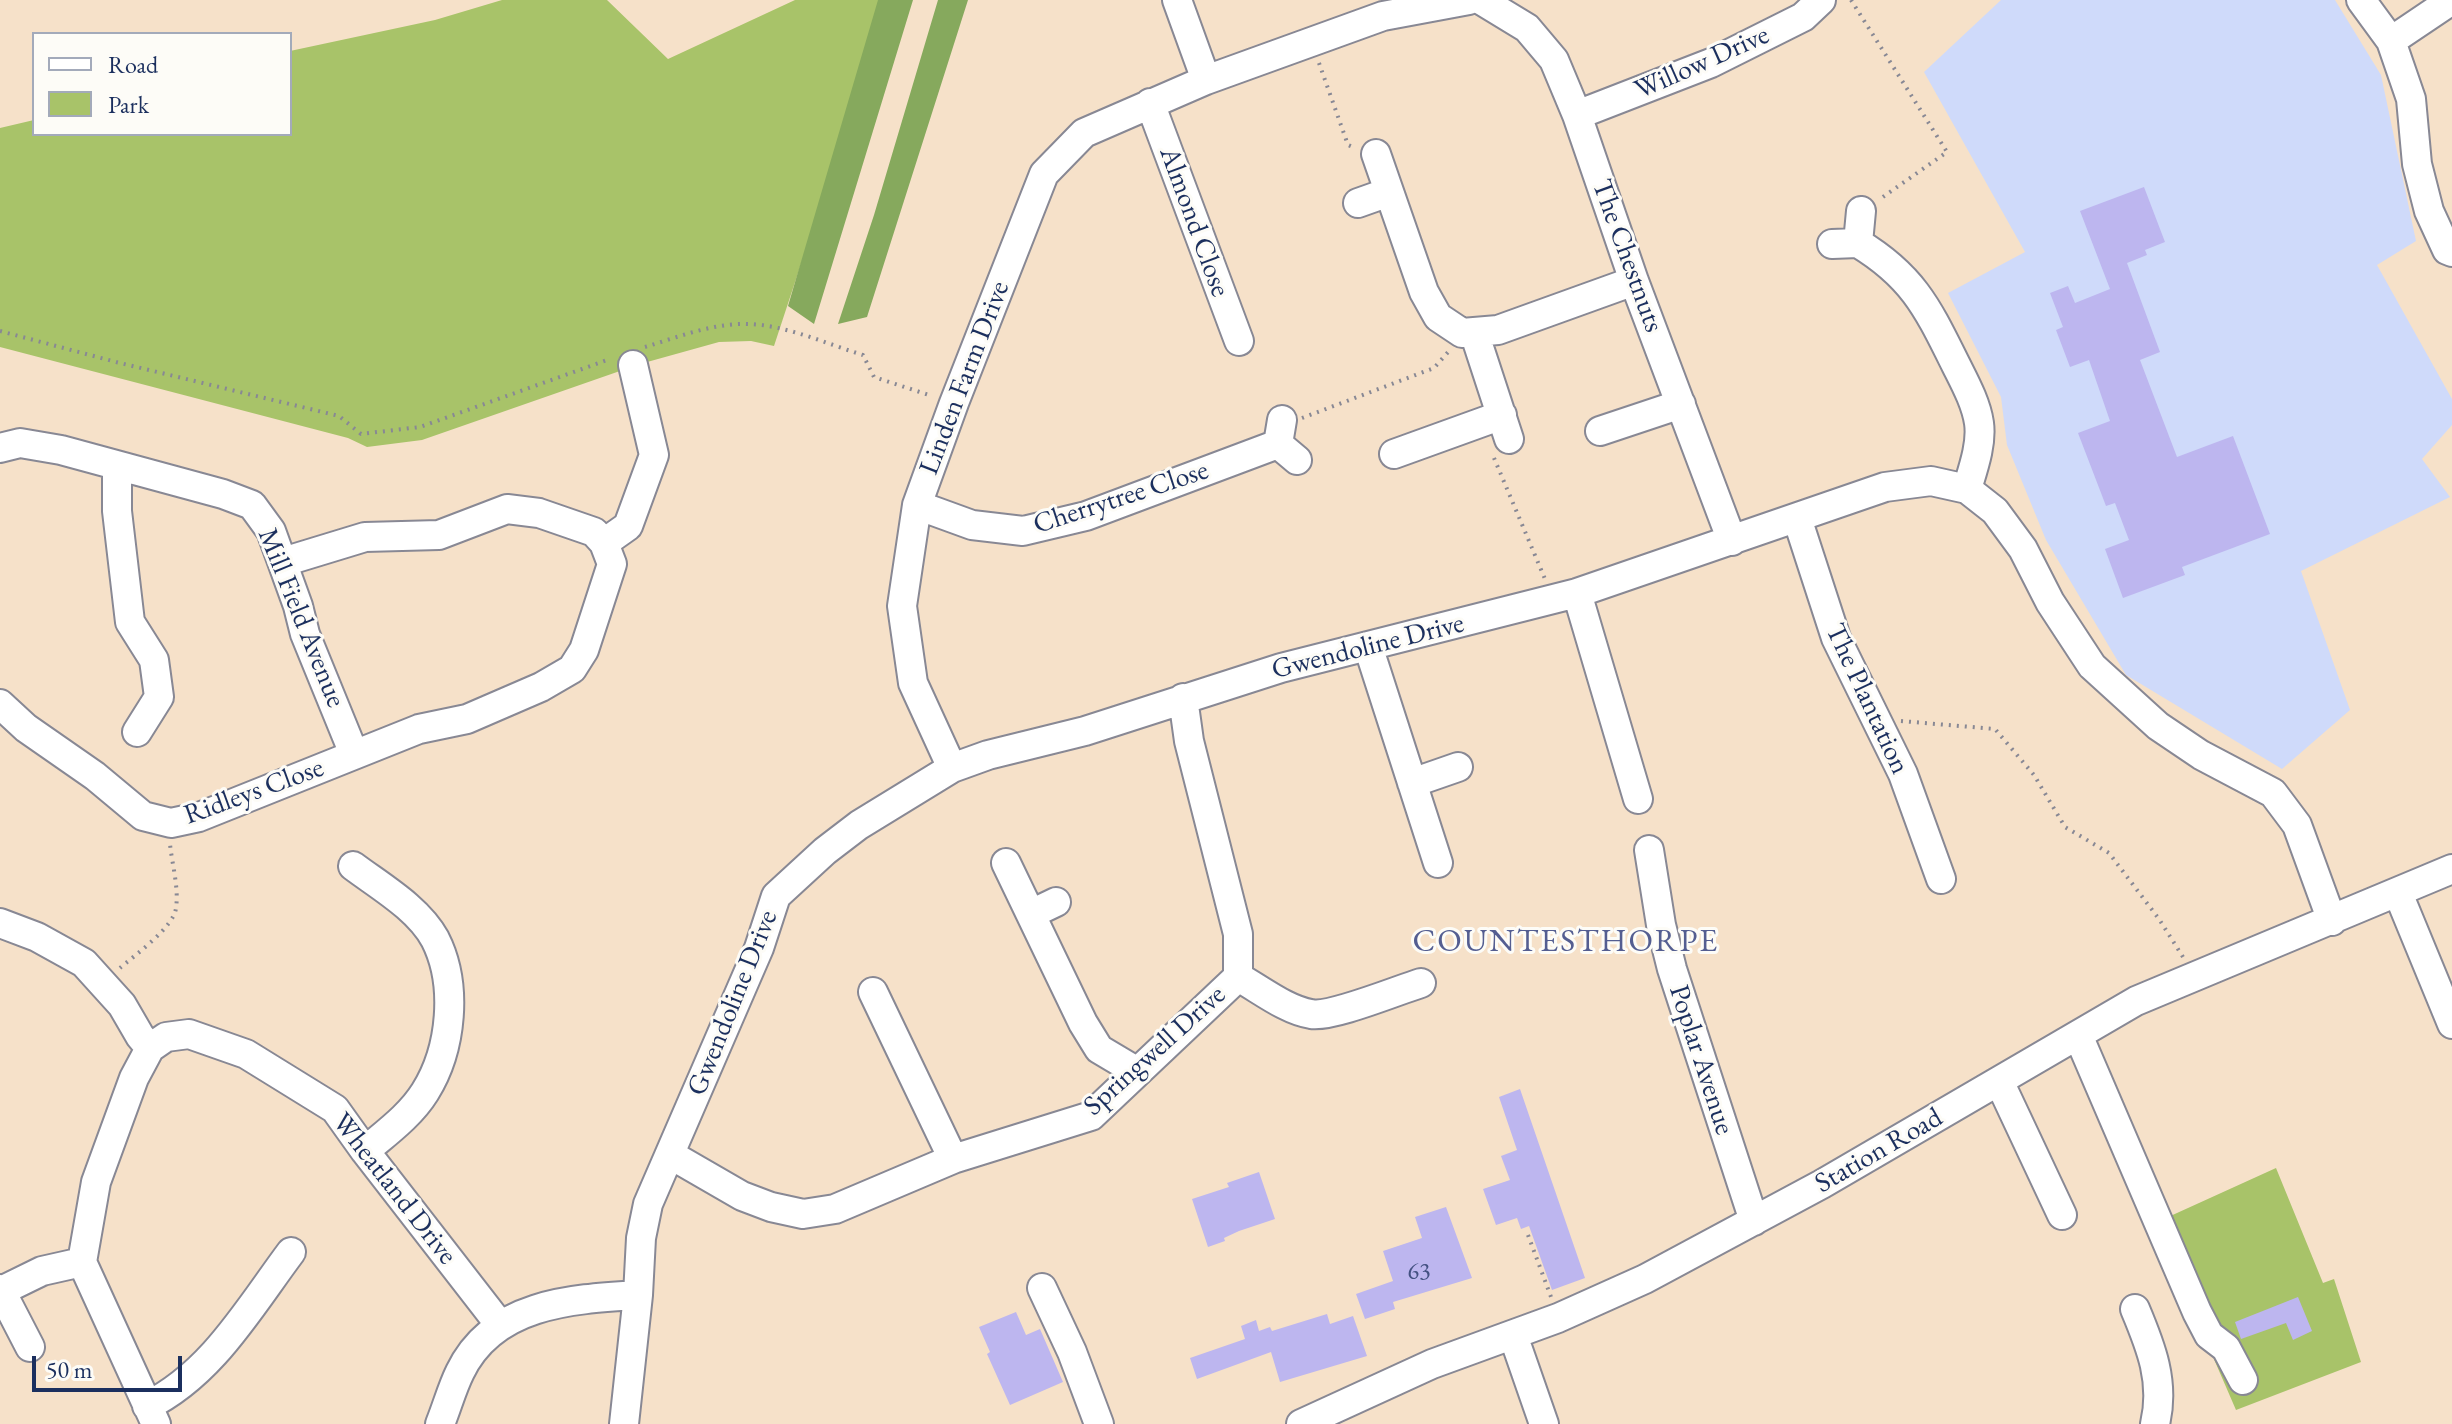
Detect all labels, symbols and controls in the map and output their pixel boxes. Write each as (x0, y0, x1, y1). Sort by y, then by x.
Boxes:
street label: Willow Drive (1630, 18, 1774, 108)
legend (32, 32, 292, 136)
text: Road (108, 49, 158, 80)
text: Park (108, 89, 149, 120)
street label: Almond Close (1151, 143, 1237, 301)
street label: The Chestnuts (1584, 175, 1670, 337)
street label: Linden Farm Drive (913, 276, 1017, 480)
street label: Cherrytree Close (1029, 454, 1213, 542)
street label: Mill Field Avenue (250, 524, 352, 712)
street label: Gwendoline Drive (1268, 607, 1468, 687)
street label: The Plantation (1818, 618, 1916, 780)
street label: Ridleys Close (180, 751, 328, 833)
street label: Gwendoline Drive (681, 905, 785, 1101)
district label: COUNTESTHORPE (1413, 923, 1719, 961)
street label: Springwell Drive (1077, 979, 1233, 1123)
street label: Poplar Avenue (1661, 981, 1741, 1139)
street label: Station Road (1809, 1101, 1949, 1201)
street label: Wheatland Drive (324, 1106, 464, 1272)
house number: 63 (1407, 1258, 1431, 1286)
scale bar (36, 1340, 186, 1390)
text: 50 m (46, 1354, 93, 1385)

